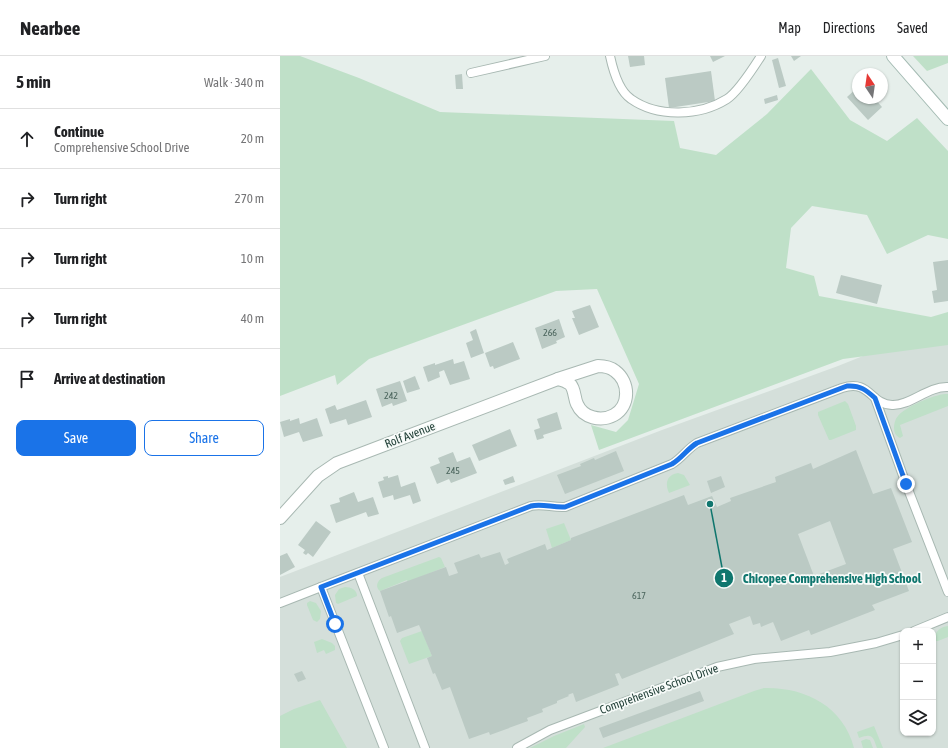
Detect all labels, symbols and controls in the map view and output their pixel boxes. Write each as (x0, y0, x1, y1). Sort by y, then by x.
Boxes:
text: Nearbee (20, 17, 80, 39)
text: Map (778, 20, 801, 36)
text: Directions (823, 20, 875, 36)
text: Saved (897, 20, 928, 36)
north arrow (852, 68, 888, 104)
text: 5 min (16, 72, 51, 92)
text: Walk · 340 m (204, 75, 264, 90)
text: Continue (54, 123, 104, 140)
icon: ahead (16, 128, 38, 150)
text: 20 m (241, 131, 264, 146)
text: Comprehensive School Drive (54, 140, 189, 155)
icon: right (16, 188, 38, 210)
text: Turn right (54, 190, 107, 207)
text: 270 m (235, 191, 264, 206)
icon: right (16, 248, 38, 270)
text: Turn right (54, 250, 107, 267)
text: 10 m (241, 251, 264, 266)
icon: right (16, 308, 38, 330)
text: Turn right (54, 310, 107, 327)
text: 40 m (241, 311, 264, 326)
house number: 266 (543, 327, 557, 338)
icon: arrive (16, 368, 38, 390)
text: Arrive at destination (54, 370, 165, 387)
house number: 242 (384, 390, 398, 401)
street label: Rolf Avenue (383, 419, 437, 451)
button: Save (16, 420, 136, 456)
button: Share (144, 420, 264, 456)
house number: 245 (446, 465, 460, 476)
route end (897, 475, 915, 493)
callout: Chicopee Comprehensive High School (714, 566, 929, 591)
text: 1 (721, 571, 727, 585)
text: Chicopee Comprehensive High School (743, 571, 922, 586)
house number: 617 (632, 590, 646, 601)
route start (326, 615, 344, 633)
map controls (900, 628, 936, 736)
button: + (900, 628, 936, 664)
street label: Comprehensive School Drive (598, 661, 720, 717)
button: − (900, 664, 936, 700)
button: layers (900, 700, 936, 736)

